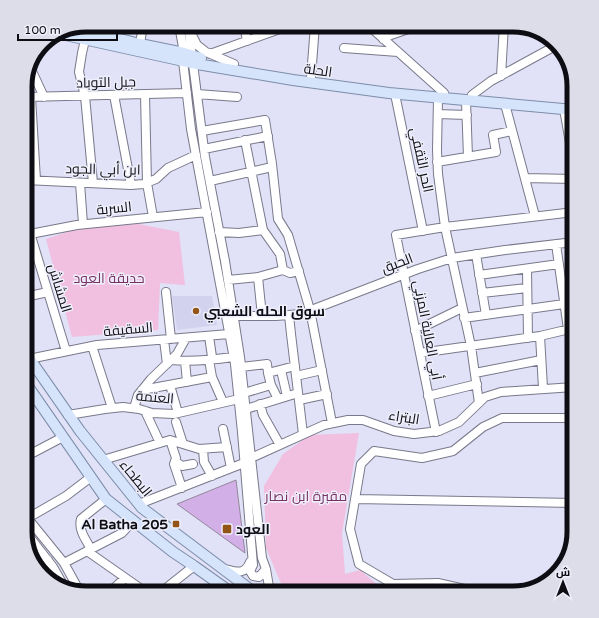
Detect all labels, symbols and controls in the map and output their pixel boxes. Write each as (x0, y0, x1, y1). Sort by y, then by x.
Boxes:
scale bar (18, 16, 117, 42)
text: 100 m (24, 23, 61, 37)
street label: الحلة (303, 60, 333, 81)
street label: جبل التوباد (76, 73, 136, 92)
street label: الحر الثقفي (403, 126, 437, 195)
street label: ابن أبي الجود (65, 159, 141, 182)
street label: السربة (96, 198, 133, 219)
street label: الحبق (379, 250, 415, 277)
street label: المشاش (44, 262, 75, 315)
park label: حديقة العود (73, 270, 145, 287)
street label: أبي العالية المزني (407, 279, 447, 382)
place label: سوق الحله الشعبي (204, 303, 325, 323)
marker: سوق الحله الشعبي (191, 306, 201, 316)
street label: السقيفة (103, 319, 154, 340)
street label: العتمة (135, 387, 175, 408)
street label: البتراء (387, 407, 421, 428)
street label: البطحاء (116, 456, 156, 500)
park label: مقبرة ابن نصار (264, 488, 347, 505)
place label: Al Batha 205 (81, 516, 168, 533)
marker: Al Batha 205 (171, 519, 181, 529)
place label: العود (236, 521, 270, 538)
marker: العود (221, 523, 233, 535)
north arrow (543, 562, 583, 602)
text: ش (556, 566, 570, 579)

